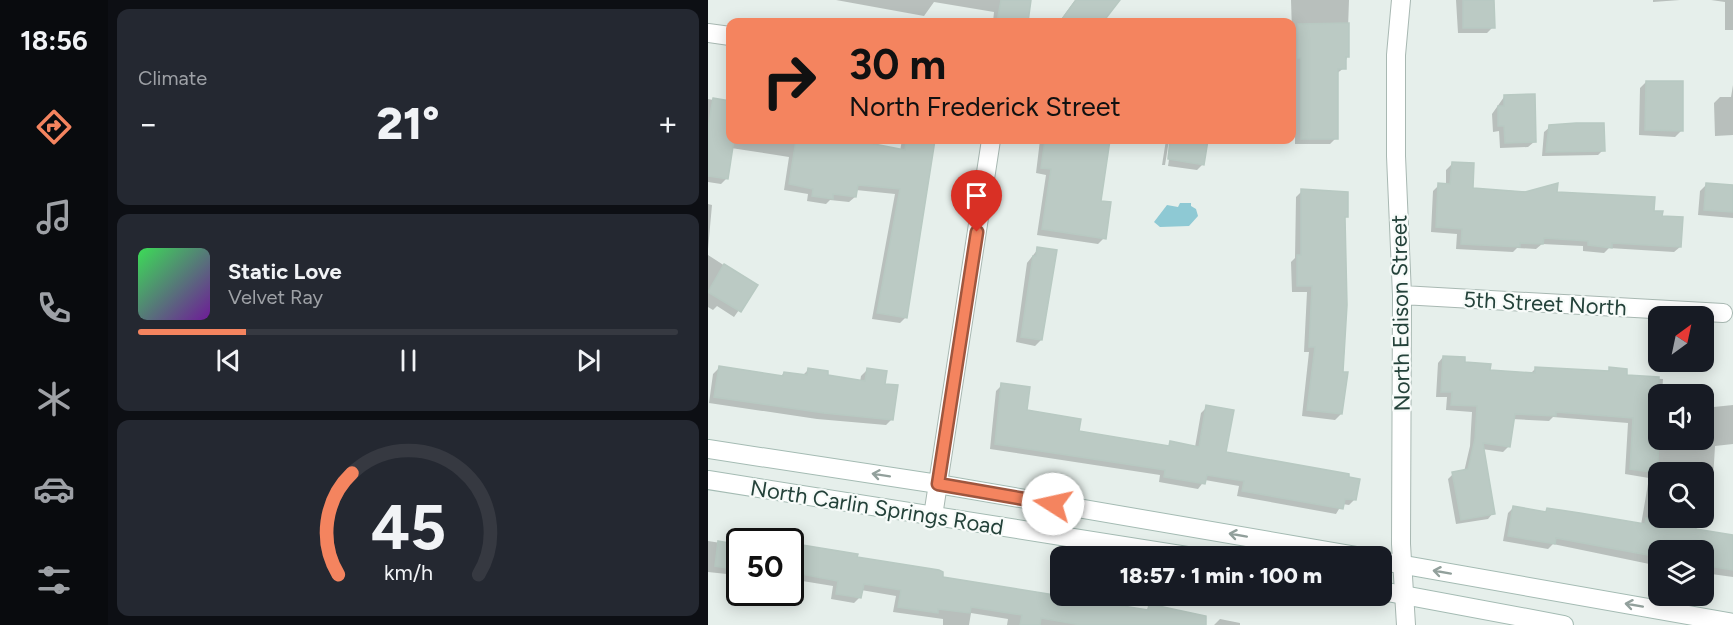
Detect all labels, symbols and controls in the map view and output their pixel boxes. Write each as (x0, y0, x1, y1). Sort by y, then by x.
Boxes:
text: 18:56 (20, 24, 88, 57)
text: 30 m (849, 39, 946, 90)
icon: right (750, 42, 828, 120)
text: Climate (138, 66, 207, 90)
text: North Frederick Street (849, 90, 1121, 123)
text: 21° (377, 96, 439, 150)
text: − (138, 104, 159, 143)
text: + (657, 104, 678, 143)
icon: directions (33, 106, 75, 148)
pin (951, 170, 1002, 232)
icon: arrive (960, 179, 993, 212)
icon: music (33, 196, 75, 238)
street label: North Edison Street (1385, 214, 1416, 412)
text: Static Love (228, 258, 342, 285)
text: Velvet Ray (228, 285, 323, 309)
street label: 5th Street North (1463, 286, 1627, 321)
icon: phone (33, 287, 75, 329)
north arrow (1648, 306, 1714, 372)
map controls (1648, 306, 1714, 606)
icon: previous (212, 344, 245, 377)
icon: pause (392, 344, 425, 377)
icon: next (572, 344, 605, 377)
icon: climate (33, 378, 75, 420)
button: sound (1648, 384, 1714, 450)
button: search (1648, 462, 1714, 528)
icon: car (33, 468, 75, 510)
one-way arrow (871, 470, 891, 481)
position arrow (1021, 472, 1085, 536)
street label: North Carlin Springs Road (748, 474, 1005, 541)
text: 45 (370, 490, 446, 565)
speed limit sign: 50 (726, 528, 804, 606)
one-way arrow (1228, 529, 1248, 540)
button: layers (1648, 540, 1714, 606)
icon: filters (33, 559, 75, 601)
text: km/h (384, 560, 432, 585)
text: 18:57 · 1 min · 100 m (1120, 562, 1322, 589)
one-way arrow (1433, 566, 1452, 577)
one-way arrow (1625, 600, 1644, 611)

